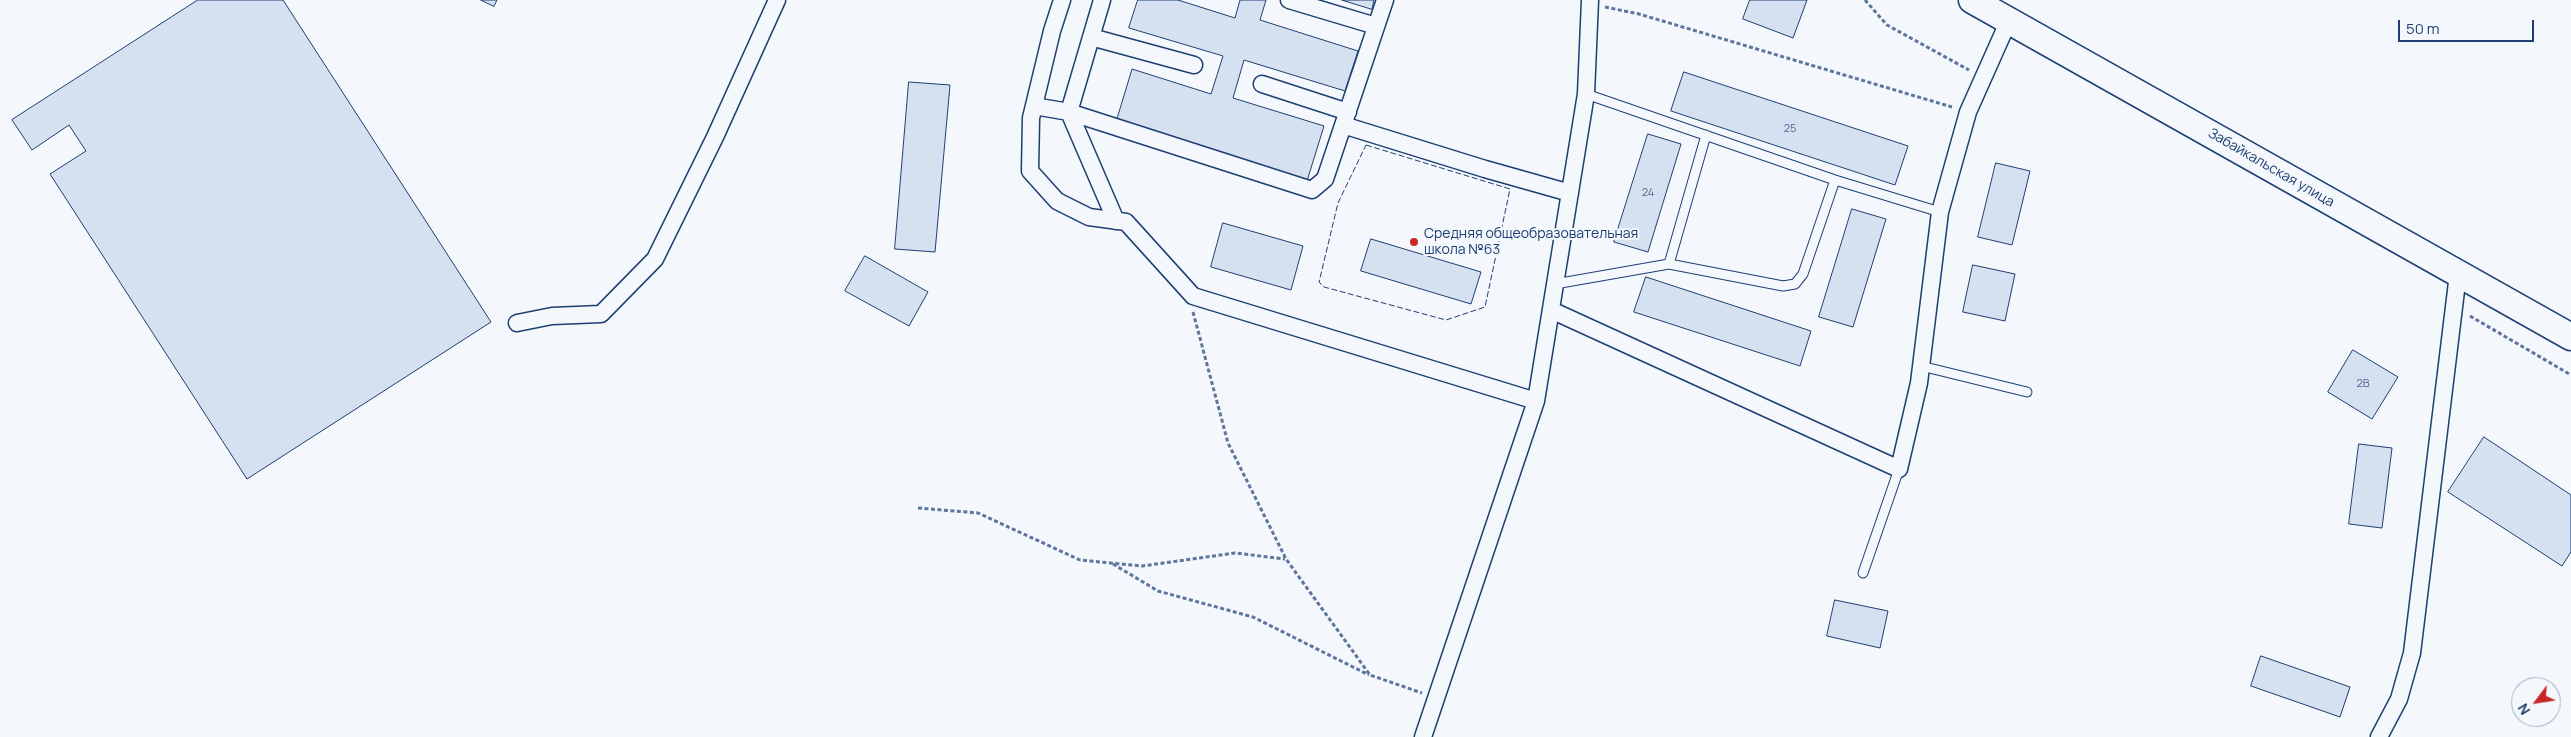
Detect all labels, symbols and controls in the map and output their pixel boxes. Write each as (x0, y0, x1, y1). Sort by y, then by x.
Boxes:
scale bar (2401, 10, 2537, 42)
text: 50 m (2406, 18, 2440, 39)
house number: 25 (1784, 122, 1796, 136)
street label: Забайкальская улица (2205, 125, 2337, 211)
house number: 24 (1642, 186, 1654, 200)
place label: Средняя общеобразовательная школа №63 (1424, 226, 1638, 258)
marker: Средняя общеобразовательная школа №63 (1408, 236, 1420, 248)
house number: 2В (2356, 377, 2370, 391)
north arrow (2511, 677, 2561, 727)
text: N (2513, 700, 2534, 719)

